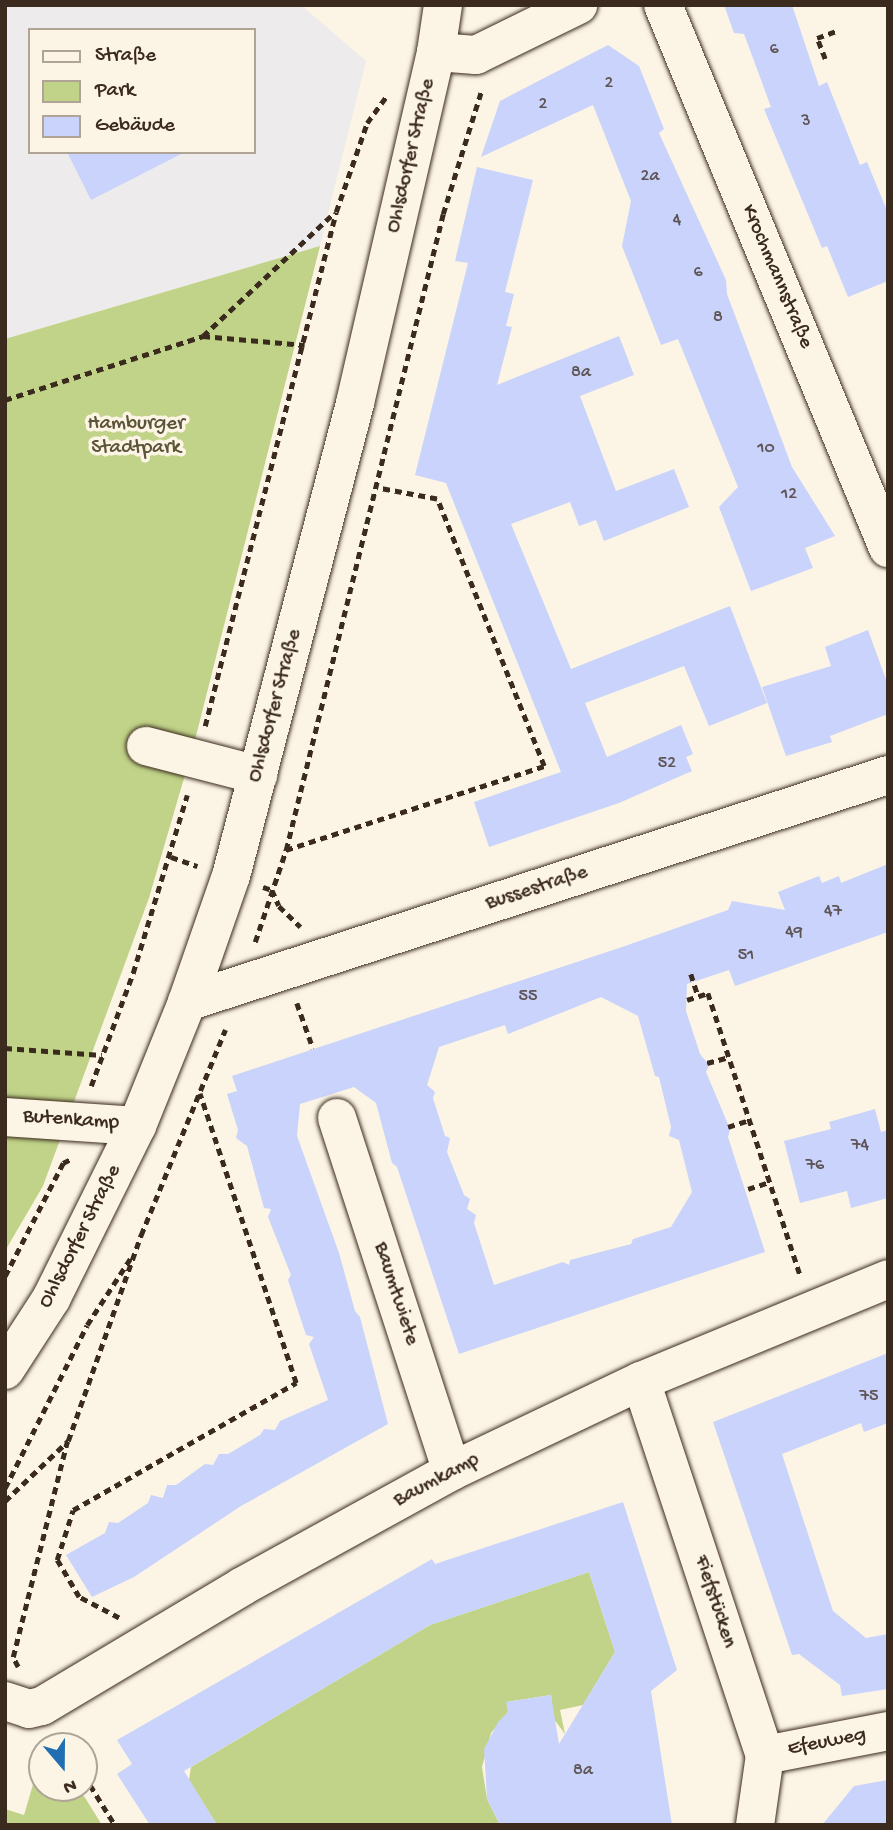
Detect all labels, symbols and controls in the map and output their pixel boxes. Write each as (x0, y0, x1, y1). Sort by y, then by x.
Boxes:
legend (28, 28, 256, 154)
house number: 6 (769, 39, 779, 61)
text: Straße (95, 44, 156, 69)
house number: 2 (605, 73, 613, 95)
street label: Ohlsdorfer Straße (382, 76, 442, 236)
text: Park (95, 79, 135, 104)
house number: 2 (539, 94, 547, 116)
house number: 3 (801, 111, 811, 133)
text: Gebäude (95, 114, 175, 139)
house number: 2a (641, 166, 659, 188)
street label: Krochmannstraße (734, 201, 818, 353)
house number: 4 (673, 210, 681, 232)
house number: 6 (693, 262, 703, 284)
house number: 8 (713, 307, 723, 329)
house number: 8a (571, 362, 591, 384)
park label: Hamburger Stadtpark (87, 412, 185, 462)
house number: 10 (757, 438, 775, 460)
house number: 12 (781, 484, 797, 506)
street label: Ohlsdorfer Straße (243, 627, 309, 785)
house number: 52 (658, 753, 676, 775)
street label: Bussestraße (483, 861, 591, 917)
house number: 47 (824, 901, 842, 923)
house number: 49 (785, 922, 803, 944)
house number: 51 (738, 945, 754, 967)
house number: 55 (519, 986, 537, 1008)
street label: Butenkamp (22, 1105, 120, 1137)
house number: 74 (851, 1135, 869, 1157)
house number: 76 (806, 1155, 824, 1177)
street label: Ohlsdorfer Straße (34, 1161, 128, 1313)
street label: Baumtwiete (367, 1239, 423, 1349)
house number: 75 (860, 1386, 878, 1408)
street label: Baumkamp (390, 1448, 484, 1514)
street label: Fiefstücken (687, 1552, 741, 1652)
street label: Efeuweg (786, 1723, 868, 1763)
north arrow (28, 1732, 98, 1802)
house number: 8a (573, 1760, 593, 1782)
text: N (60, 1772, 79, 1798)

